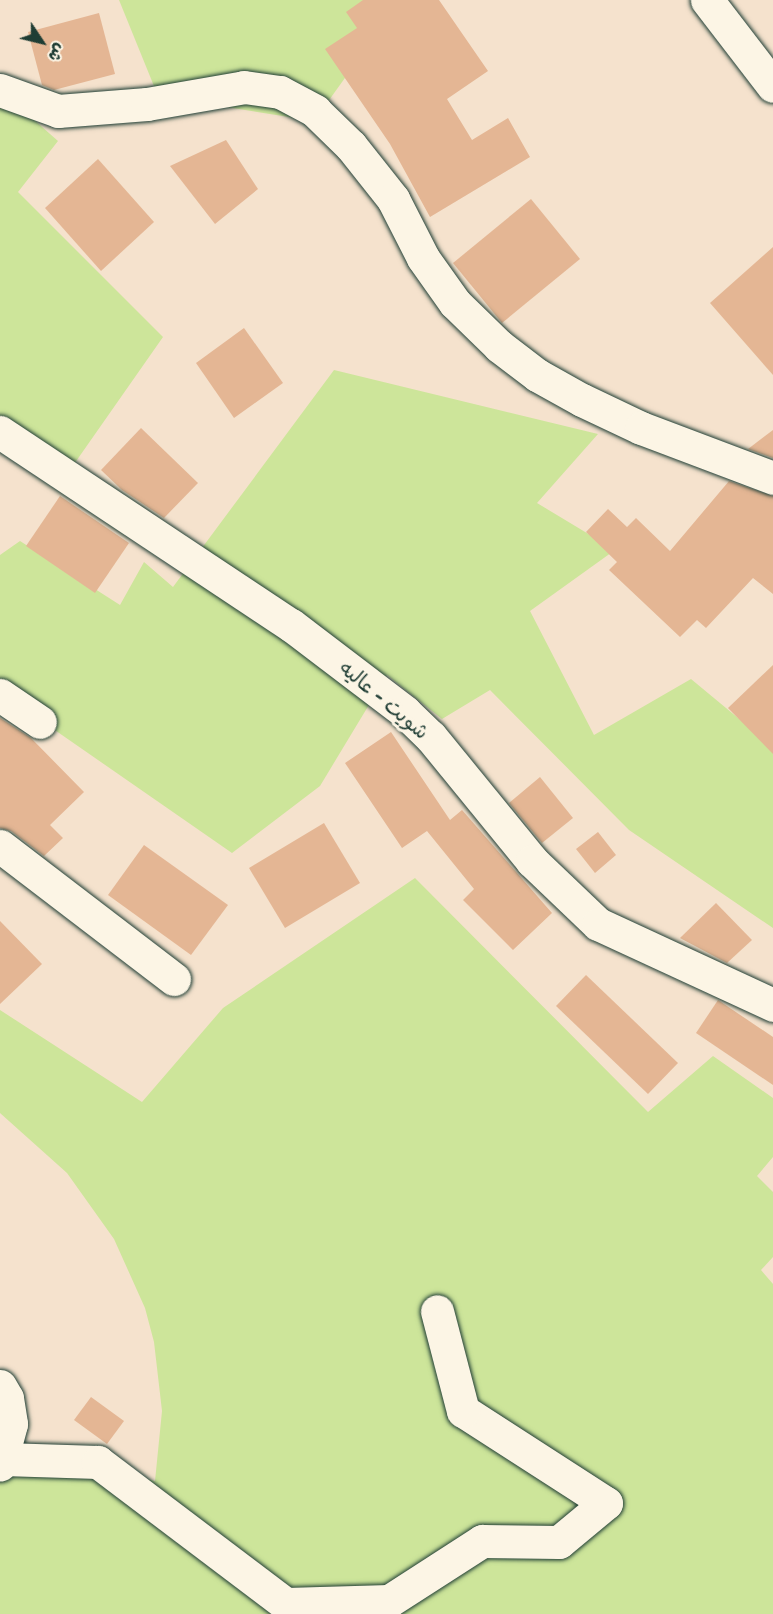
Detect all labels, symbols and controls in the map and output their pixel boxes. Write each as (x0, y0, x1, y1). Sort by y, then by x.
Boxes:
north arrow (12, 12, 72, 72)
text: ش (40, 37, 74, 68)
street label: شويت - عاليه (335, 656, 433, 744)

